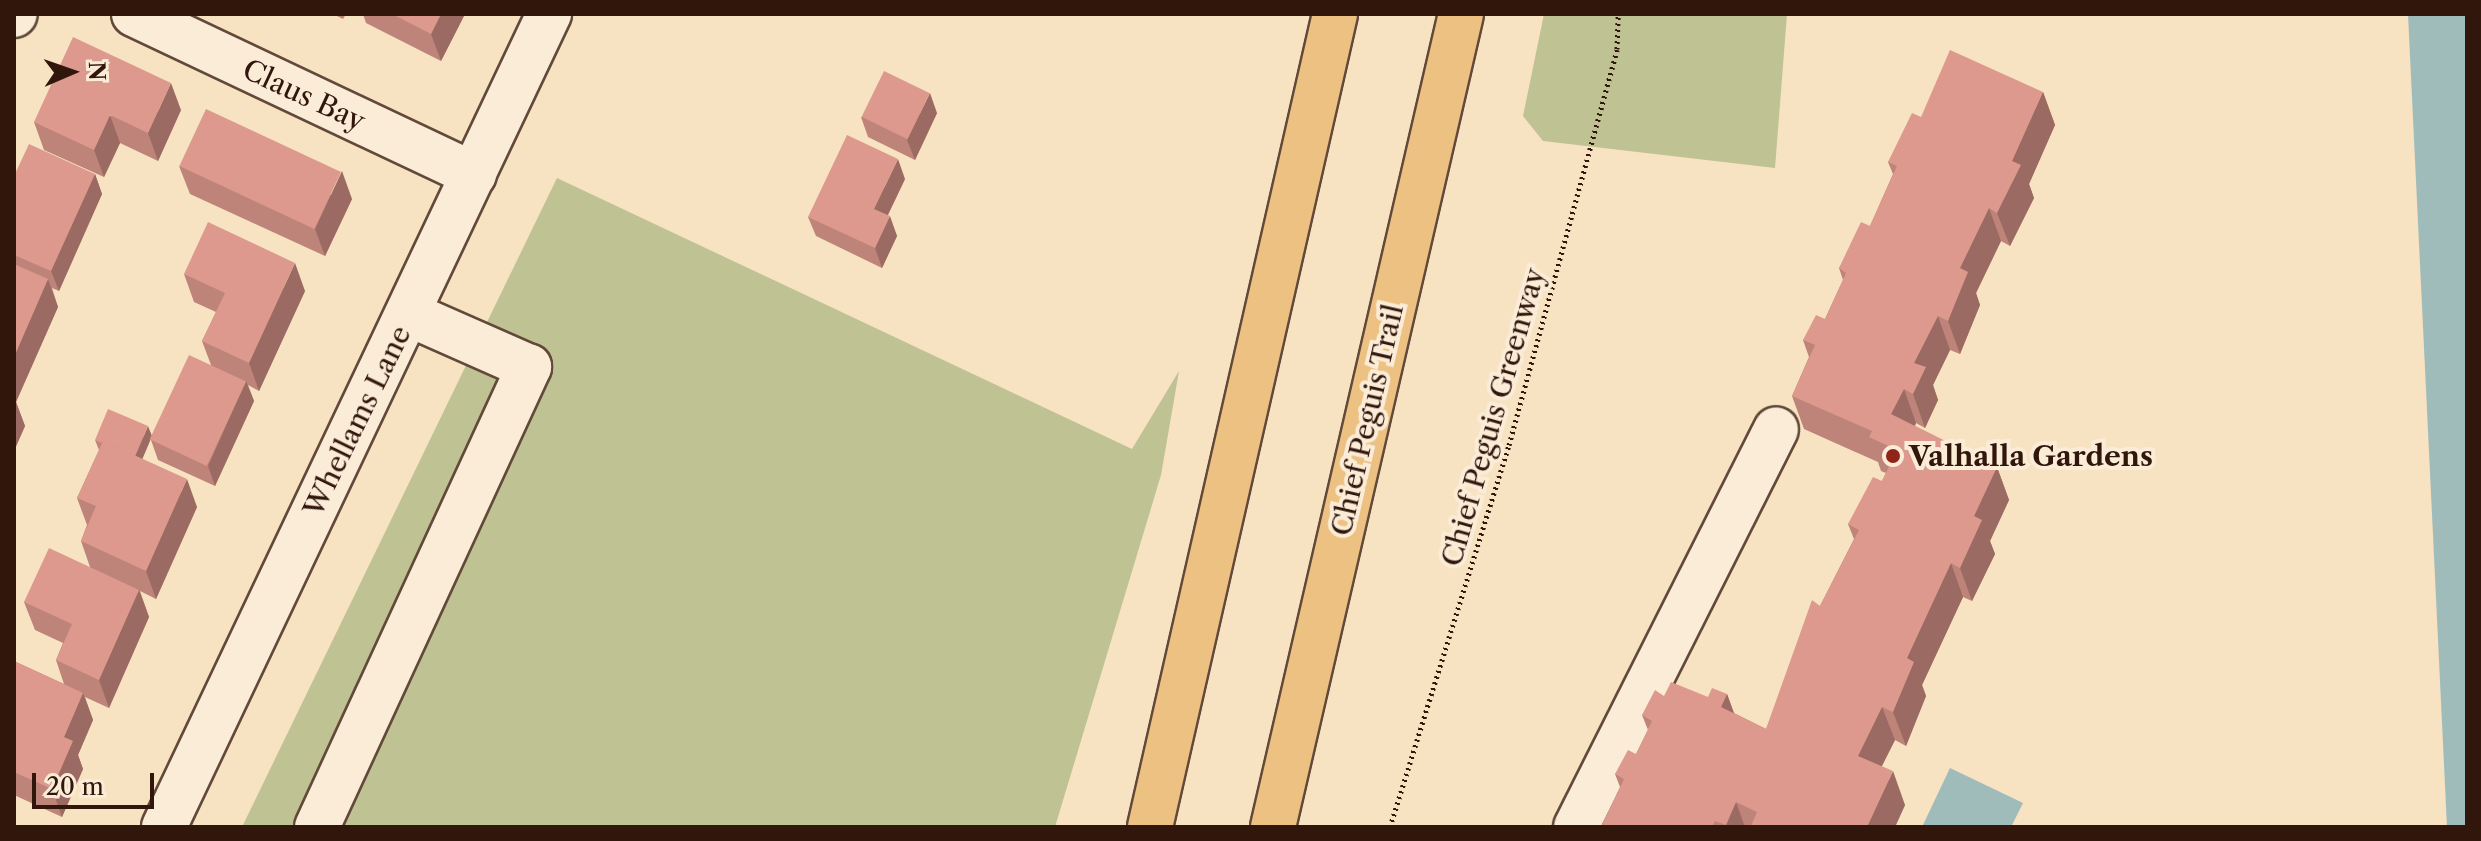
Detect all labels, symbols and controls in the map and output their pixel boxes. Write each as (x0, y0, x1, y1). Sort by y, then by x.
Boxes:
north arrow (32, 32, 112, 112)
street label: Claus Bay (238, 52, 370, 138)
text: N (83, 61, 110, 81)
street label: Chief Peguis Greenway (1434, 264, 1552, 570)
street label: Chief Peguis Trail (1324, 301, 1410, 539)
street label: Whellams Lane (296, 320, 418, 522)
place label: Valhalla Gardens (1909, 439, 2153, 473)
marker: Valhalla Gardens (1884, 447, 1902, 465)
scale bar (36, 757, 158, 807)
text: 20 m (46, 772, 104, 801)

